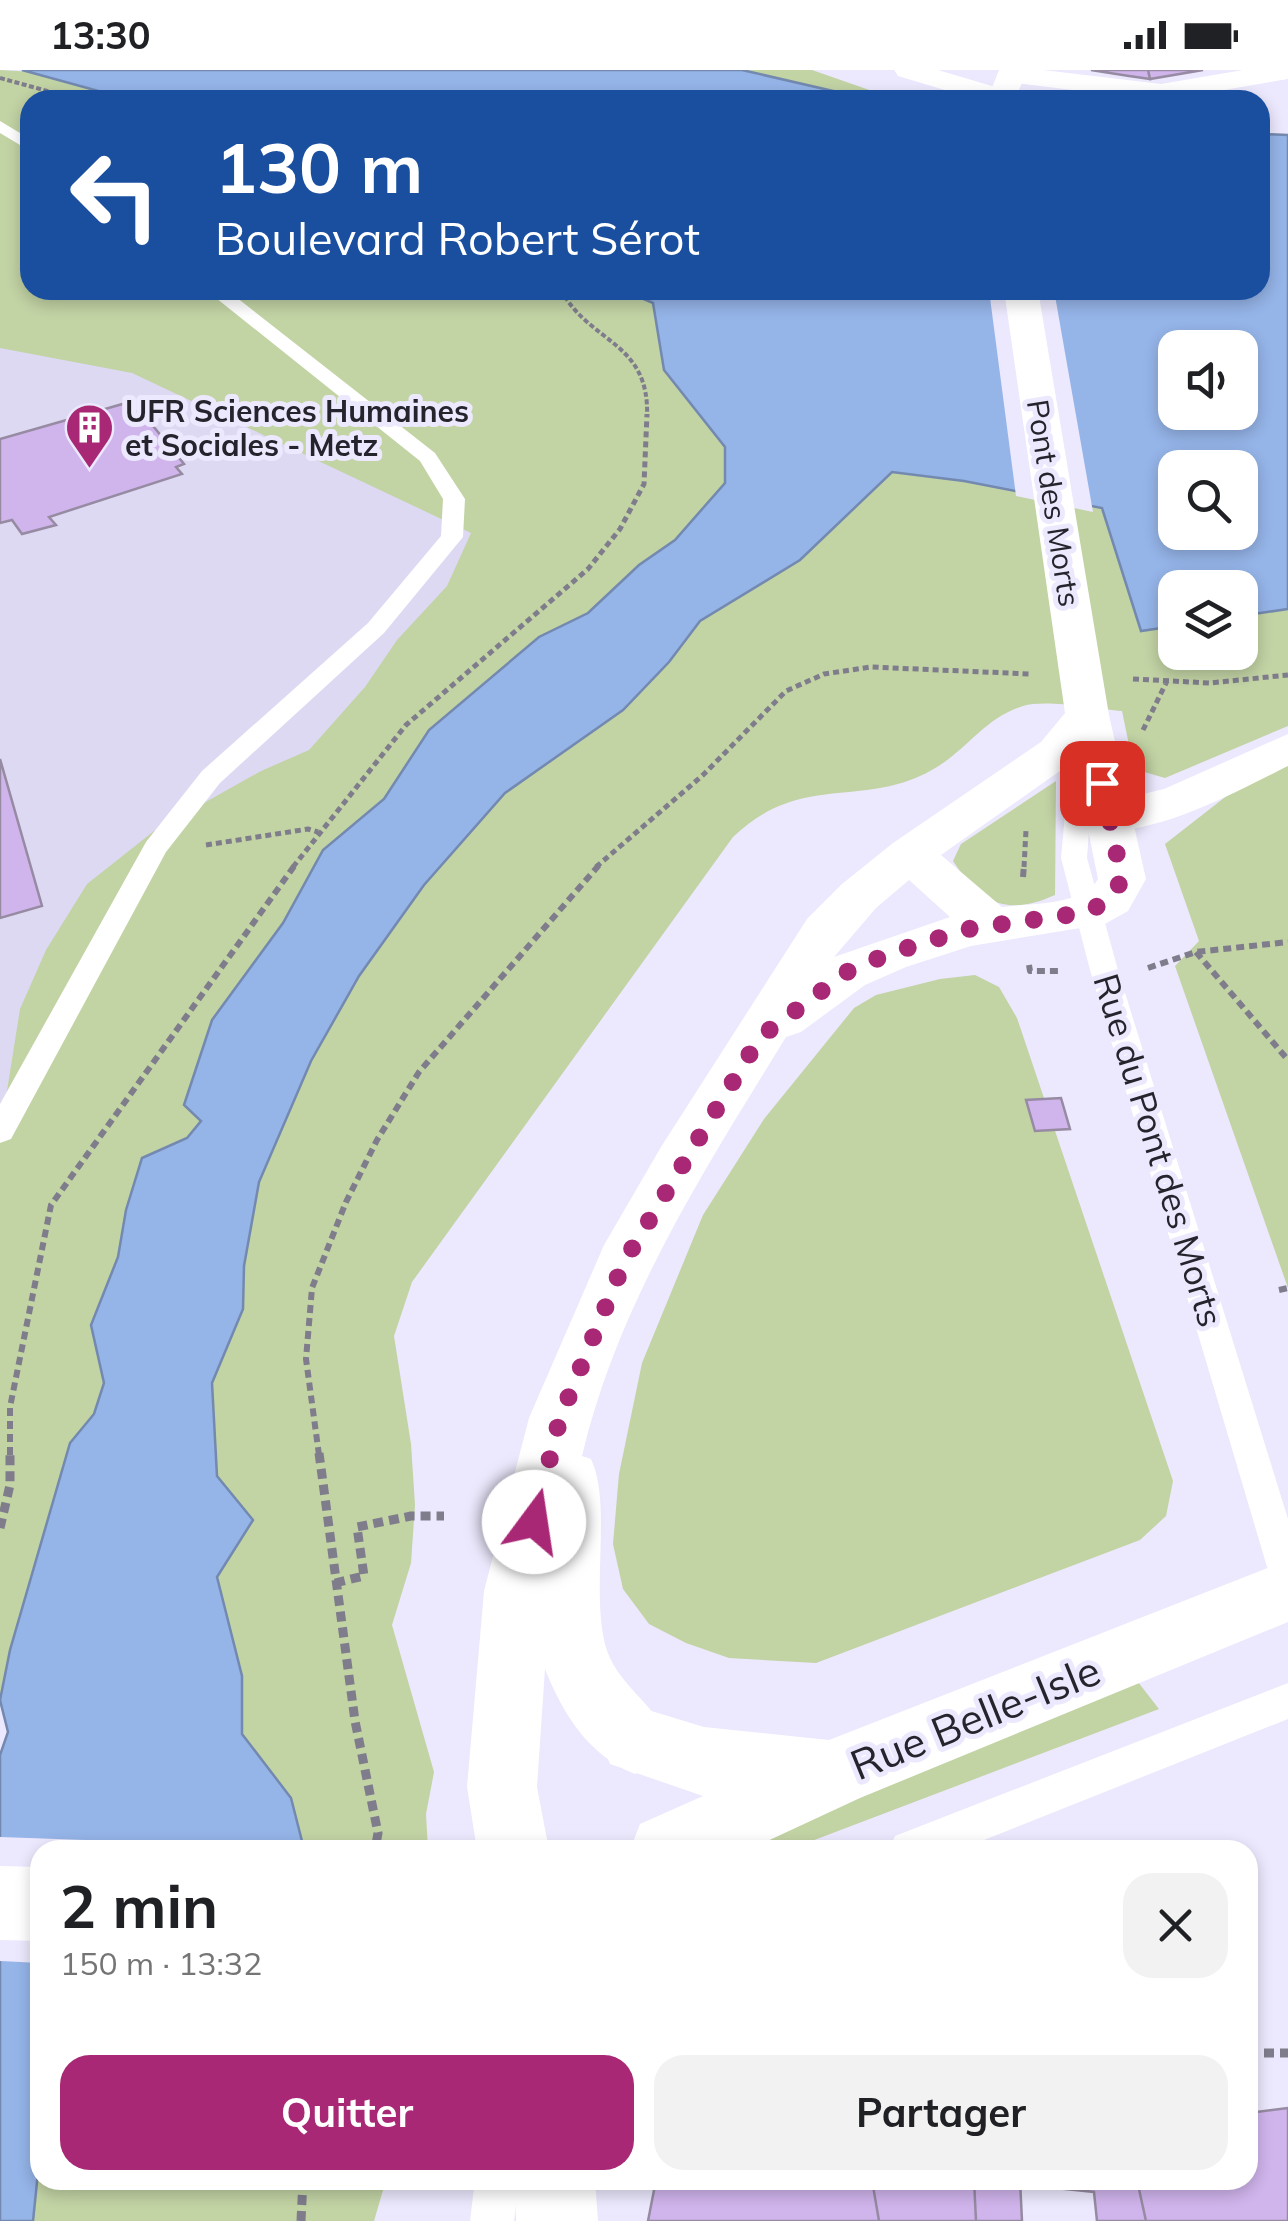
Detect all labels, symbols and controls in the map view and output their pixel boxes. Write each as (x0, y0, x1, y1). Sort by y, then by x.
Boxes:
text: 13:30 (50, 11, 151, 59)
text: 130 m (215, 123, 423, 211)
icon: left (50, 130, 180, 260)
text: Boulevard Robert Sérot (215, 210, 700, 266)
map controls (1158, 330, 1258, 670)
button: sound (1158, 330, 1258, 430)
place label: UFR Sciences Humaines et Sociales - Metz (125, 392, 469, 464)
street label: Pont des Morts (1019, 397, 1089, 609)
building icon: UFR Sciences Humaines et Sociales - Metz (64, 402, 116, 470)
button: search (1158, 450, 1258, 550)
button: layers (1158, 570, 1258, 670)
pin (1060, 741, 1145, 826)
icon: arrive (1075, 756, 1130, 811)
street label: Rue du Pont des Morts (1084, 968, 1234, 1332)
position arrow (482, 1470, 586, 1574)
street label: Rue Belle-Isle (843, 1643, 1107, 1791)
text: 2 min (60, 1868, 218, 1943)
button: close (1123, 1873, 1228, 1978)
text: 150 m · 13:32 (60, 1943, 262, 1983)
button: Quitter (60, 2055, 634, 2170)
button: Partager (654, 2055, 1228, 2170)

